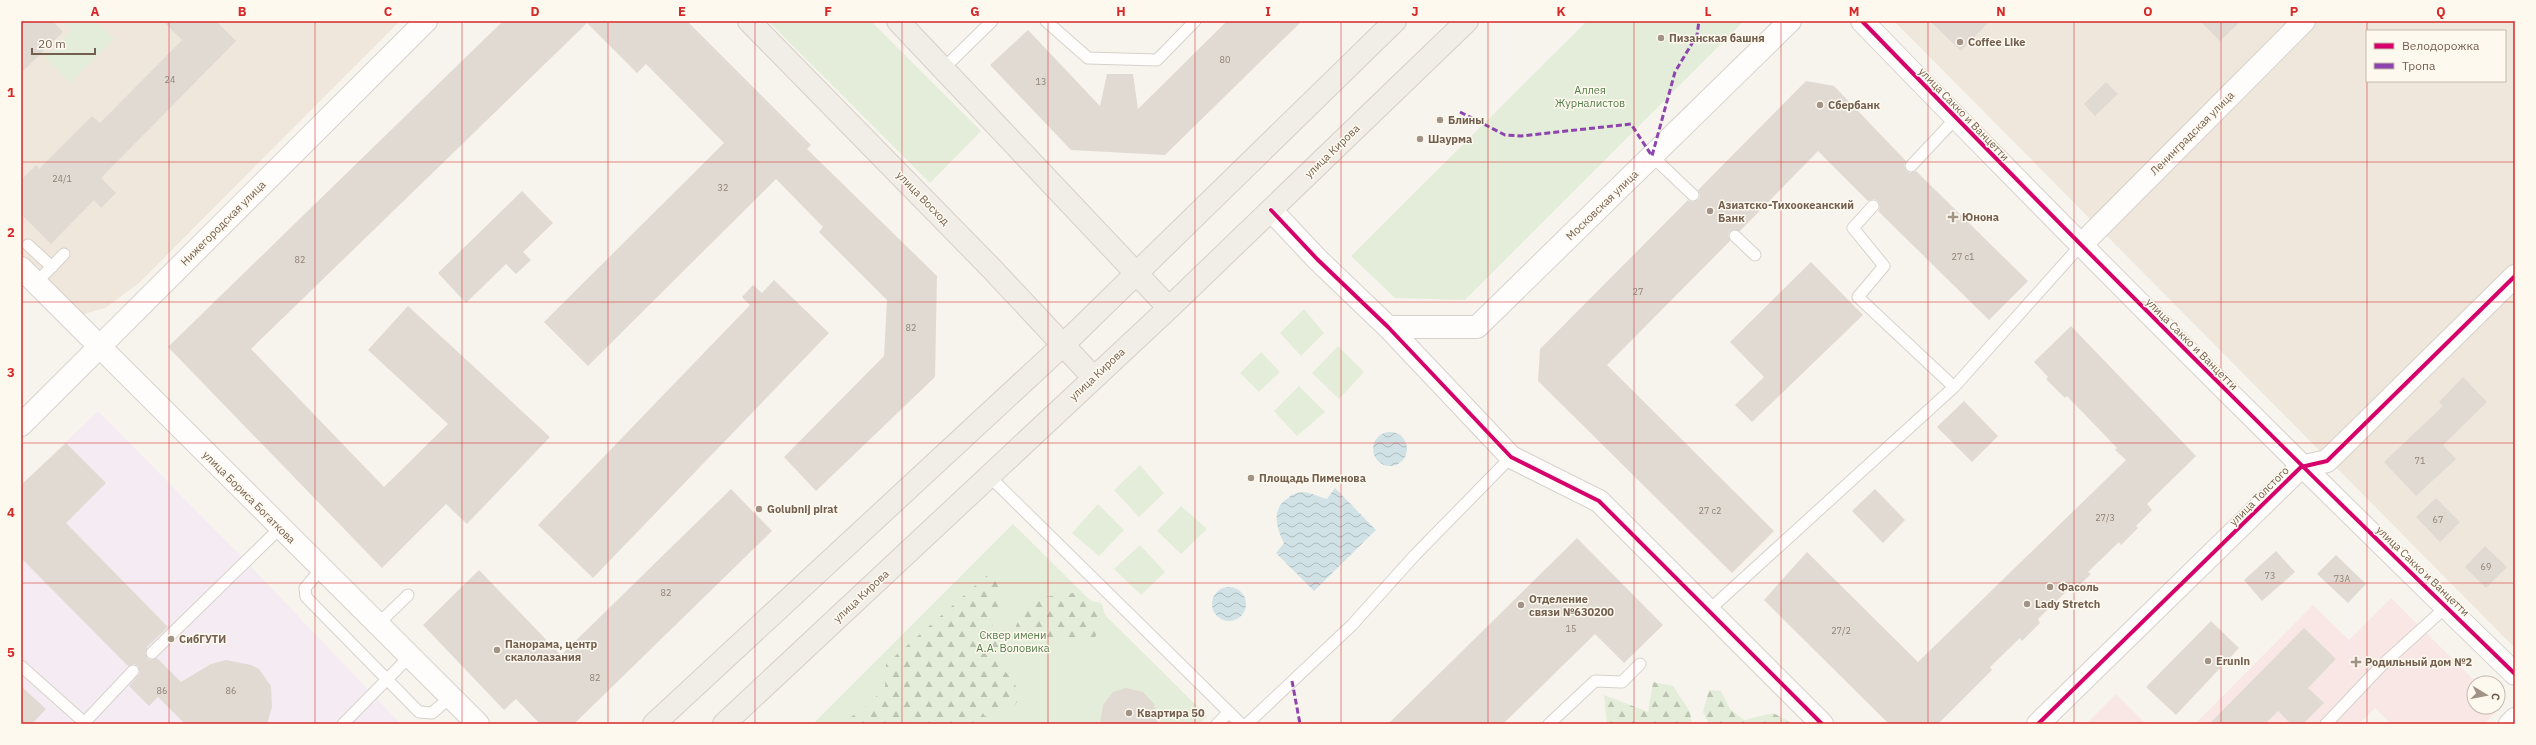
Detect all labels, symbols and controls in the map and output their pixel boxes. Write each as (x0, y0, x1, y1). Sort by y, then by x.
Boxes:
text: A (91, 3, 100, 20)
text: B (238, 3, 247, 20)
text: C (384, 3, 393, 20)
text: D (530, 3, 540, 20)
text: E (678, 3, 686, 20)
text: F (824, 3, 832, 20)
text: G (970, 3, 980, 20)
text: H (1116, 3, 1126, 20)
text: I (1265, 3, 1271, 20)
text: J (1411, 3, 1419, 20)
text: K (1556, 3, 1566, 20)
text: L (1705, 3, 1712, 20)
text: M (1849, 3, 1859, 20)
text: N (1996, 3, 2006, 20)
text: O (2143, 3, 2153, 20)
text: P (2290, 3, 2299, 20)
text: Q (2436, 3, 2446, 20)
scale bar (32, 30, 95, 56)
legend (2366, 30, 2506, 82)
place label: Пизанская башня (1669, 31, 1765, 45)
marker: Пизанская башня (1656, 33, 1666, 43)
place label: Coffee Like (1968, 35, 2025, 49)
text: 20 m (38, 36, 66, 51)
marker: Coffee Like (1955, 37, 1965, 47)
text: Велодорожка (2402, 38, 2480, 53)
house number: 80 (1220, 54, 1230, 65)
text: Тропа (2402, 58, 2436, 73)
street label: улица Сакко и Ванцетти (1916, 64, 2012, 164)
house number: 24 (165, 74, 175, 85)
house number: 13 (1036, 76, 1046, 87)
park label: Аллея Журналистов (1555, 83, 1625, 110)
text: 1 (7, 84, 15, 101)
street label: Ленинградская улица (2147, 88, 2237, 178)
place label: Сбербанк (1828, 98, 1880, 112)
marker: Сбербанк (1815, 100, 1825, 110)
place label: Блины (1448, 113, 1484, 127)
marker: Блины (1435, 115, 1445, 125)
street label: улица Кирова (1302, 121, 1363, 181)
place label: Шаурма (1428, 132, 1472, 146)
marker: Шаурма (1415, 134, 1425, 144)
street label: Московская улица (1563, 167, 1641, 243)
street label: улица Восход (894, 168, 953, 228)
house number: 24/1 (52, 173, 72, 184)
street label: Нижегородская улица (177, 177, 269, 269)
house number: 32 (718, 182, 728, 193)
place label: Азиатско-Тихоокеанский Банк (1718, 198, 1854, 225)
marker: Азиатско-Тихоокеанский Банк (1705, 206, 1715, 216)
place label: Юнона (1962, 210, 1999, 224)
marker: Юнона (1947, 211, 1959, 223)
text: 2 (7, 224, 15, 241)
house number: 27 с1 (1952, 251, 1974, 262)
house number: 82 (295, 254, 305, 265)
house number: 27 (1633, 286, 1643, 297)
street label: улица Сакко и Ванцетти (2143, 295, 2241, 393)
house number: 82 (906, 322, 916, 333)
street label: улица Кирова (1066, 345, 1128, 403)
text: 3 (7, 364, 15, 381)
street label: улица Бориса Богаткова (200, 448, 298, 546)
house number: 71 (2415, 455, 2425, 466)
street label: улица Толстого (2226, 463, 2292, 529)
place label: Площадь Пименова (1259, 471, 1366, 485)
marker: Площадь Пименова (1246, 473, 1256, 483)
place label: Golubnij pirat (767, 502, 838, 516)
text: 4 (7, 504, 15, 521)
marker: Golubnij pirat (754, 504, 764, 514)
house number: 27 с2 (1699, 505, 1721, 516)
house number: 27/3 (2095, 512, 2115, 523)
house number: 67 (2433, 514, 2443, 525)
street label: улица Сакко и Ванцетти (2373, 523, 2473, 619)
house number: 69 (2481, 561, 2491, 572)
street label: улица Кирова (830, 567, 892, 625)
house number: 73 (2265, 570, 2275, 581)
house number: 73А (2334, 573, 2351, 584)
place label: Фасоль (2058, 580, 2099, 594)
marker: Фасоль (2045, 582, 2055, 592)
house number: 82 (661, 587, 671, 598)
place label: Отделение связи №630200 (1529, 592, 1614, 619)
place label: Lady Stretch (2035, 597, 2100, 611)
marker: Lady Stretch (2022, 599, 2032, 609)
marker: Отделение связи №630200 (1516, 600, 1526, 610)
house number: 15 (1566, 623, 1576, 634)
house number: 27/2 (1831, 625, 1851, 636)
park label: Cквер имени А.А. Воловика (976, 628, 1050, 655)
place label: СибГУТИ (179, 632, 226, 646)
marker: СибГУТИ (166, 634, 176, 644)
place label: Панорама, центр скалолазания (505, 637, 598, 664)
text: 5 (7, 644, 15, 661)
marker: Панорама, центр скалолазания (492, 645, 502, 655)
place label: Erunin (2216, 654, 2250, 668)
place label: Родильный дом №2 (2365, 655, 2473, 669)
marker: Erunin (2203, 656, 2213, 666)
marker: Родильный дом №2 (2350, 656, 2362, 668)
house number: 82 (590, 672, 600, 683)
north arrow (2466, 675, 2506, 715)
house number: 86 (157, 685, 167, 696)
house number: 86 (226, 685, 236, 696)
text: С (2488, 692, 2503, 701)
place label: Квартира 50 (1137, 706, 1205, 720)
marker: Квартира 50 (1124, 708, 1134, 718)

